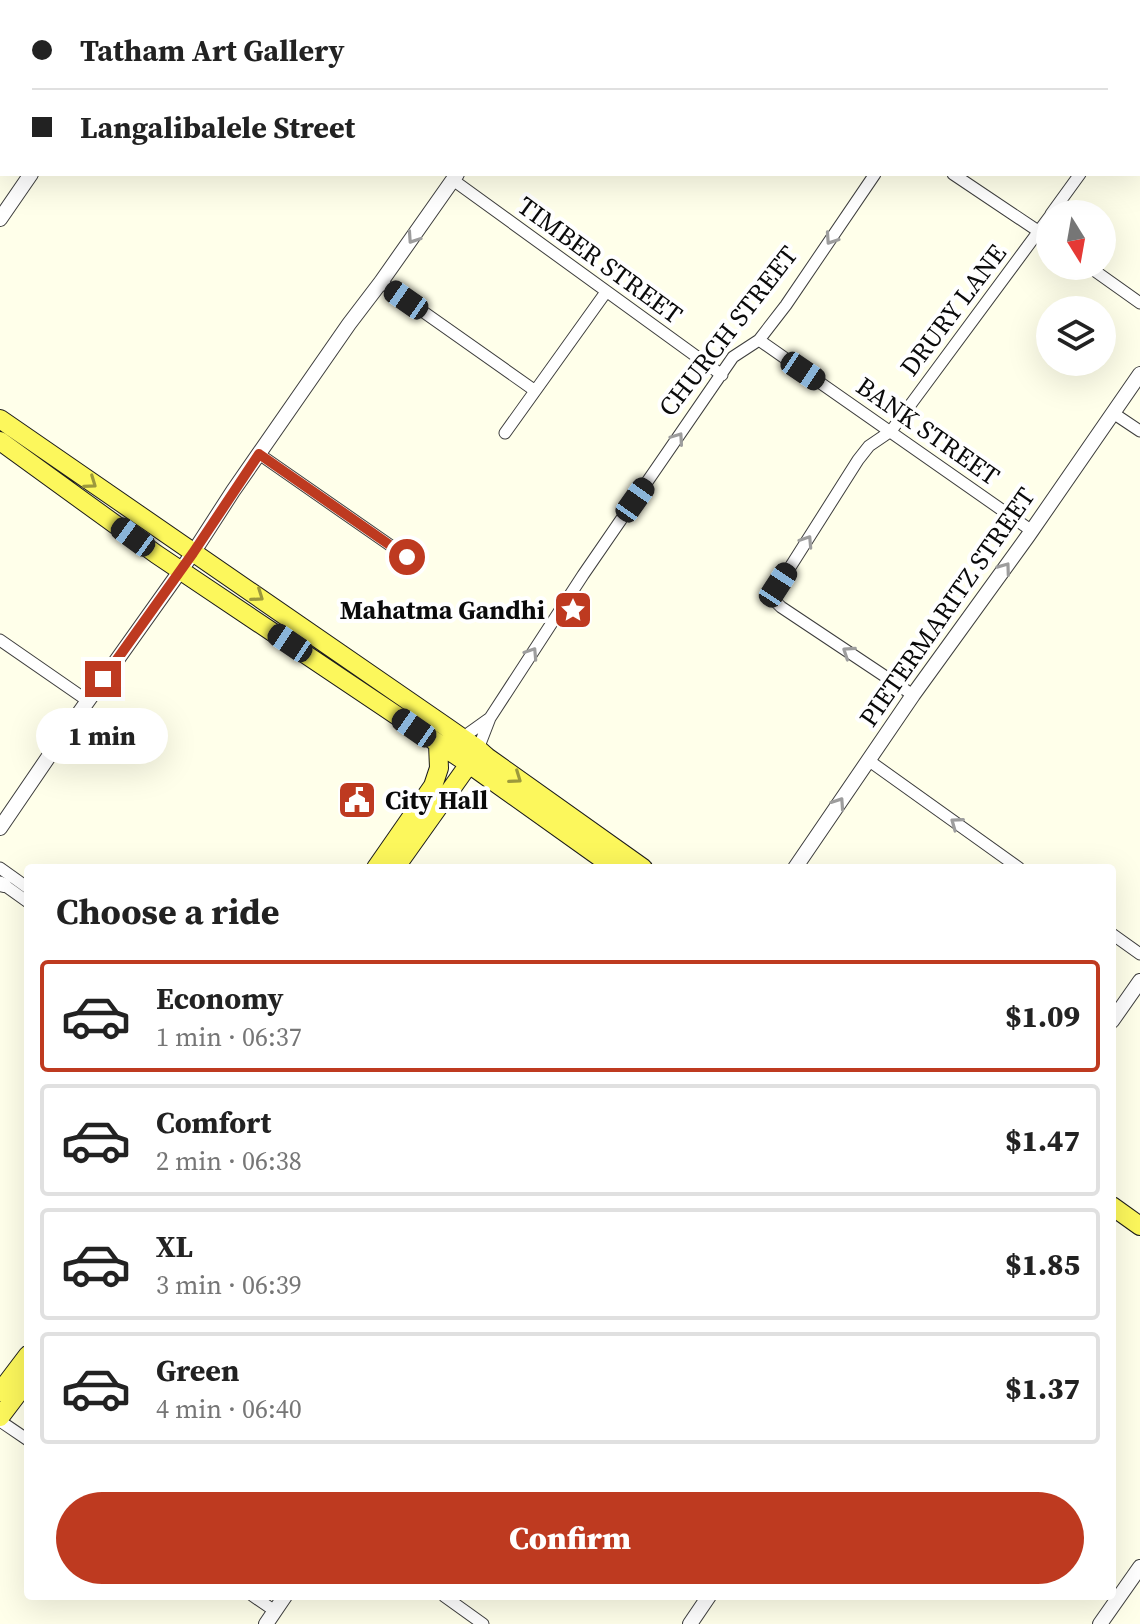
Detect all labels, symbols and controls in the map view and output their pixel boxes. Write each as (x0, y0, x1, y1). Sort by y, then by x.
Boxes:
text: Tatham Art Gallery (80, 30, 345, 71)
text: Langalibalele Street (80, 107, 355, 148)
street label: TIMBER STREET (510, 188, 690, 332)
north arrow (1036, 200, 1116, 280)
map controls (1036, 200, 1116, 376)
one-way arrow (407, 229, 422, 243)
one-way arrow (826, 230, 841, 244)
street label: DRURY LANE (891, 237, 1015, 383)
street label: CHURCH STREET (650, 238, 806, 424)
car (379, 276, 433, 324)
button: layers (1036, 296, 1116, 376)
car (776, 348, 830, 394)
street label: BANK STREET (849, 368, 1007, 494)
one-way arrow (668, 432, 683, 446)
one-way arrow (83, 473, 97, 488)
car (611, 473, 659, 527)
street label: PIETERMARITZ STREET (851, 480, 1044, 734)
car (107, 513, 159, 561)
one-way arrow (797, 535, 812, 550)
route start (389, 539, 425, 575)
car (755, 558, 801, 612)
one-way arrow (995, 562, 1010, 577)
one-way arrow (249, 586, 263, 601)
place icon: Mahatma Gandhi (552, 589, 594, 631)
place label: Mahatma Gandhi (340, 592, 545, 628)
car (263, 620, 317, 666)
one-way arrow (523, 647, 538, 662)
one-way arrow (842, 647, 856, 662)
route end (85, 661, 121, 697)
car (387, 704, 441, 752)
callout: 1 min (37, 707, 169, 763)
text: 1 min (68, 718, 136, 754)
one-way arrow (508, 768, 522, 783)
public building icon: City Hall (336, 779, 378, 821)
place label: City Hall (385, 782, 488, 818)
one-way arrow (829, 798, 844, 812)
one-way arrow (950, 818, 964, 832)
text: Choose a ride (56, 887, 279, 936)
text: Economy (156, 978, 284, 1019)
icon: car (60, 980, 132, 1052)
text: $1.09 (1005, 996, 1080, 1037)
text: 1 min · 06:37 (156, 1019, 302, 1055)
text: Comfort (156, 1102, 271, 1143)
icon: car (60, 1104, 132, 1176)
text: $1.47 (1005, 1120, 1080, 1161)
text: 2 min · 06:38 (156, 1143, 302, 1179)
text: XL (156, 1226, 193, 1267)
icon: car (60, 1228, 132, 1300)
text: $1.85 (1005, 1244, 1080, 1285)
text: 3 min · 06:39 (156, 1267, 302, 1303)
text: Green (156, 1350, 239, 1391)
icon: car (60, 1352, 132, 1424)
text: $1.37 (1005, 1368, 1080, 1409)
text: 4 min · 06:40 (156, 1391, 302, 1427)
button: Confirm (56, 1492, 1084, 1584)

